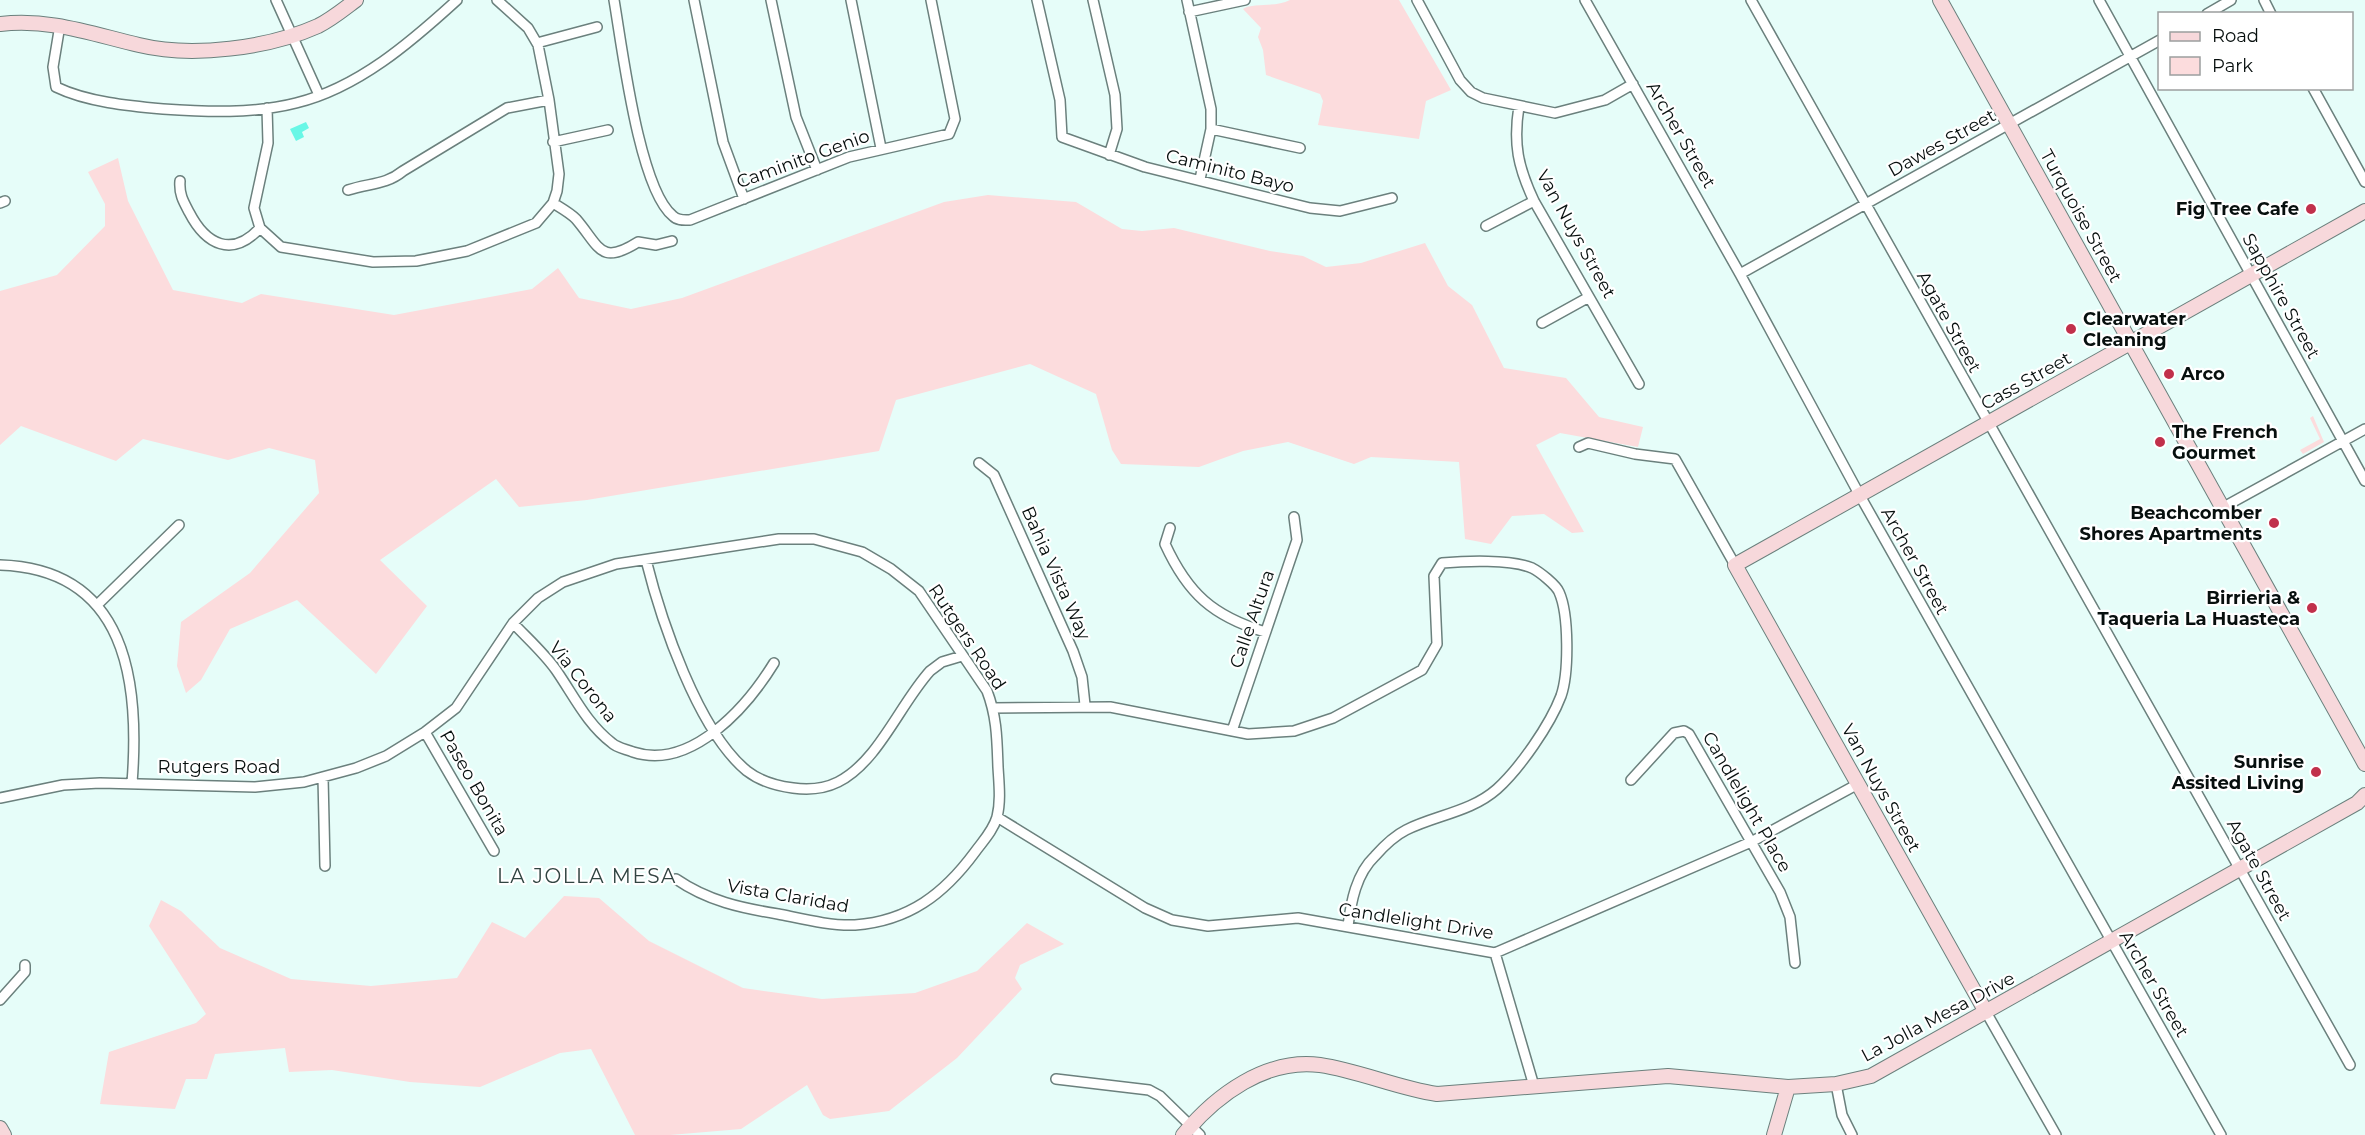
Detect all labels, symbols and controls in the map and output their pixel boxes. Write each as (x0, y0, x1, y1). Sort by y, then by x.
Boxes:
legend (2158, 12, 2353, 90)
text: Road (2212, 25, 2259, 47)
text: Park (2212, 55, 2253, 77)
street label: Archer Street (1642, 78, 1720, 192)
street label: Dawes Street (1884, 104, 2000, 182)
street label: Caminito Genio (733, 125, 873, 193)
street label: Caminito Bayo (1163, 144, 1297, 198)
street label: Turquoise Street (2035, 146, 2127, 286)
street label: Van Nuys Street (1532, 166, 1620, 302)
place label: Fig Tree Cafe (2176, 198, 2299, 220)
marker: Fig Tree Cafe (2304, 202, 2318, 216)
street label: Sapphire Street (2237, 229, 2325, 363)
street label: Agate Street (1912, 267, 1986, 377)
place label: Clearwater Cleaning (2083, 308, 2186, 351)
marker: Clearwater Cleaning (2064, 322, 2078, 336)
street label: Cass Street (1977, 347, 2075, 415)
place label: Arco (2180, 363, 2225, 385)
marker: Arco (2162, 367, 2176, 381)
place label: The French Gourmet (2172, 421, 2278, 464)
marker: The French Gourmet (2153, 435, 2167, 449)
place label: Beachcomber Shores Apartments (2079, 502, 2262, 545)
street label: Bahia Vista Way (1017, 503, 1095, 643)
street label: Archer Street (1876, 503, 1954, 619)
marker: Beachcomber Shores Apartments (2267, 516, 2281, 530)
street label: Calle Altura (1225, 567, 1279, 671)
street label: Rutgers Road (923, 580, 1011, 694)
place label: Birrieria & Taqueria La Huasteca (2097, 587, 2300, 630)
marker: Birrieria & Taqueria La Huasteca (2305, 601, 2319, 615)
street label: Via Corona (544, 637, 622, 727)
street label: Van Nuys Street (1837, 720, 1925, 856)
street label: Paseo Bonita (435, 726, 513, 840)
street label: Candlelight Place (1698, 728, 1796, 876)
place label: Sunrise Assited Living (2171, 751, 2304, 794)
street label: Rutgers Road (157, 756, 281, 778)
marker: Sunrise Assited Living (2309, 765, 2323, 779)
street label: Agate Street (2222, 815, 2296, 925)
district label: LA JOLLA MESA (497, 864, 677, 888)
street label: Vista Claridad (725, 874, 851, 918)
street label: Candlelight Drive (1337, 898, 1495, 944)
street label: Archer Street (2115, 927, 2193, 1041)
street label: La Jolla Mesa Drive (1858, 967, 2019, 1067)

